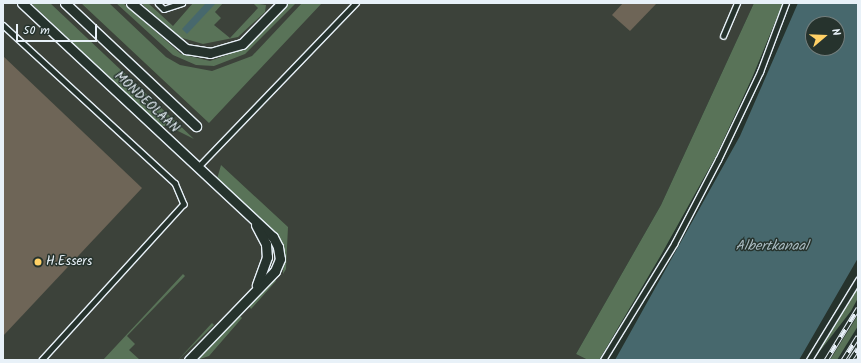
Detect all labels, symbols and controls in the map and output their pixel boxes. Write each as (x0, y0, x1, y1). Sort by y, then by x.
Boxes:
scale bar (18, 16, 99, 42)
north arrow (805, 16, 845, 56)
text: 50 m (23, 21, 50, 40)
text: N (826, 26, 845, 39)
street label: MONDEOLAAN (110, 69, 182, 137)
water label: Albertkanaal (736, 238, 808, 254)
place label: H.Essers (46, 254, 92, 270)
marker: H.Essers (33, 257, 43, 267)

